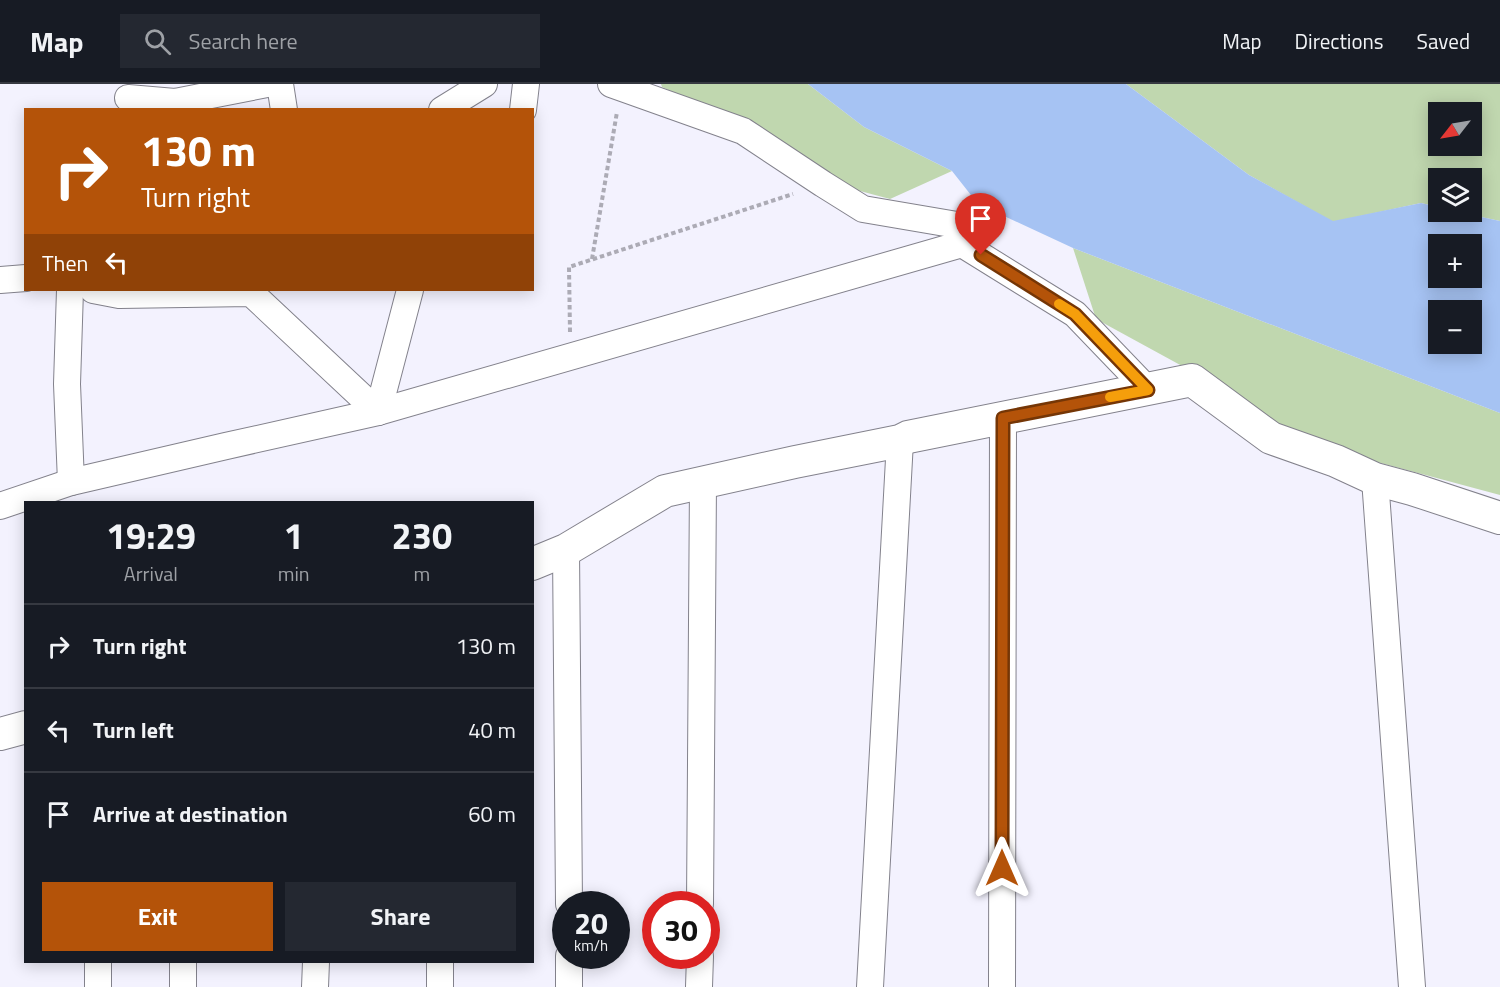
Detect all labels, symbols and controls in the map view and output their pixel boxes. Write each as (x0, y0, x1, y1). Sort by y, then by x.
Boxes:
search box (120, 14, 540, 68)
text: Map (30, 20, 84, 63)
text: Search here (189, 24, 298, 58)
icon: search (141, 25, 174, 58)
text: Map (1222, 25, 1262, 57)
text: Directions (1295, 25, 1384, 57)
text: Saved (1417, 25, 1470, 57)
north arrow (1428, 102, 1482, 156)
map controls (1428, 102, 1482, 354)
text: 130 m (141, 118, 256, 182)
icon: right (42, 132, 120, 210)
button: layers (1428, 168, 1482, 222)
text: Turn right (141, 176, 250, 217)
pin (955, 193, 1006, 255)
icon: arrive (964, 202, 997, 235)
button: + (1428, 234, 1482, 288)
text: Then (42, 246, 88, 280)
icon: left (100, 246, 133, 279)
button: − (1428, 300, 1482, 354)
text: 19:29 (106, 508, 196, 563)
text: 1 (284, 508, 304, 563)
text: 230 (392, 508, 452, 563)
text: Arrival (124, 558, 178, 589)
text: min (278, 558, 310, 589)
text: m (413, 558, 430, 589)
text: Turn right (93, 629, 187, 663)
text: 130 m (456, 629, 516, 663)
icon: right (42, 630, 75, 663)
text: Turn left (93, 713, 174, 747)
text: 40 m (468, 713, 516, 747)
icon: left (42, 714, 75, 747)
text: Arrive at destination (93, 797, 288, 831)
text: 60 m (468, 797, 516, 831)
icon: arrive (42, 798, 75, 831)
position arrow (970, 836, 1034, 900)
button: Exit (42, 882, 273, 951)
button: Share (285, 882, 516, 951)
speed limit sign: 30 (642, 891, 720, 969)
text: 20 (574, 900, 608, 946)
text: km/h (574, 934, 608, 957)

